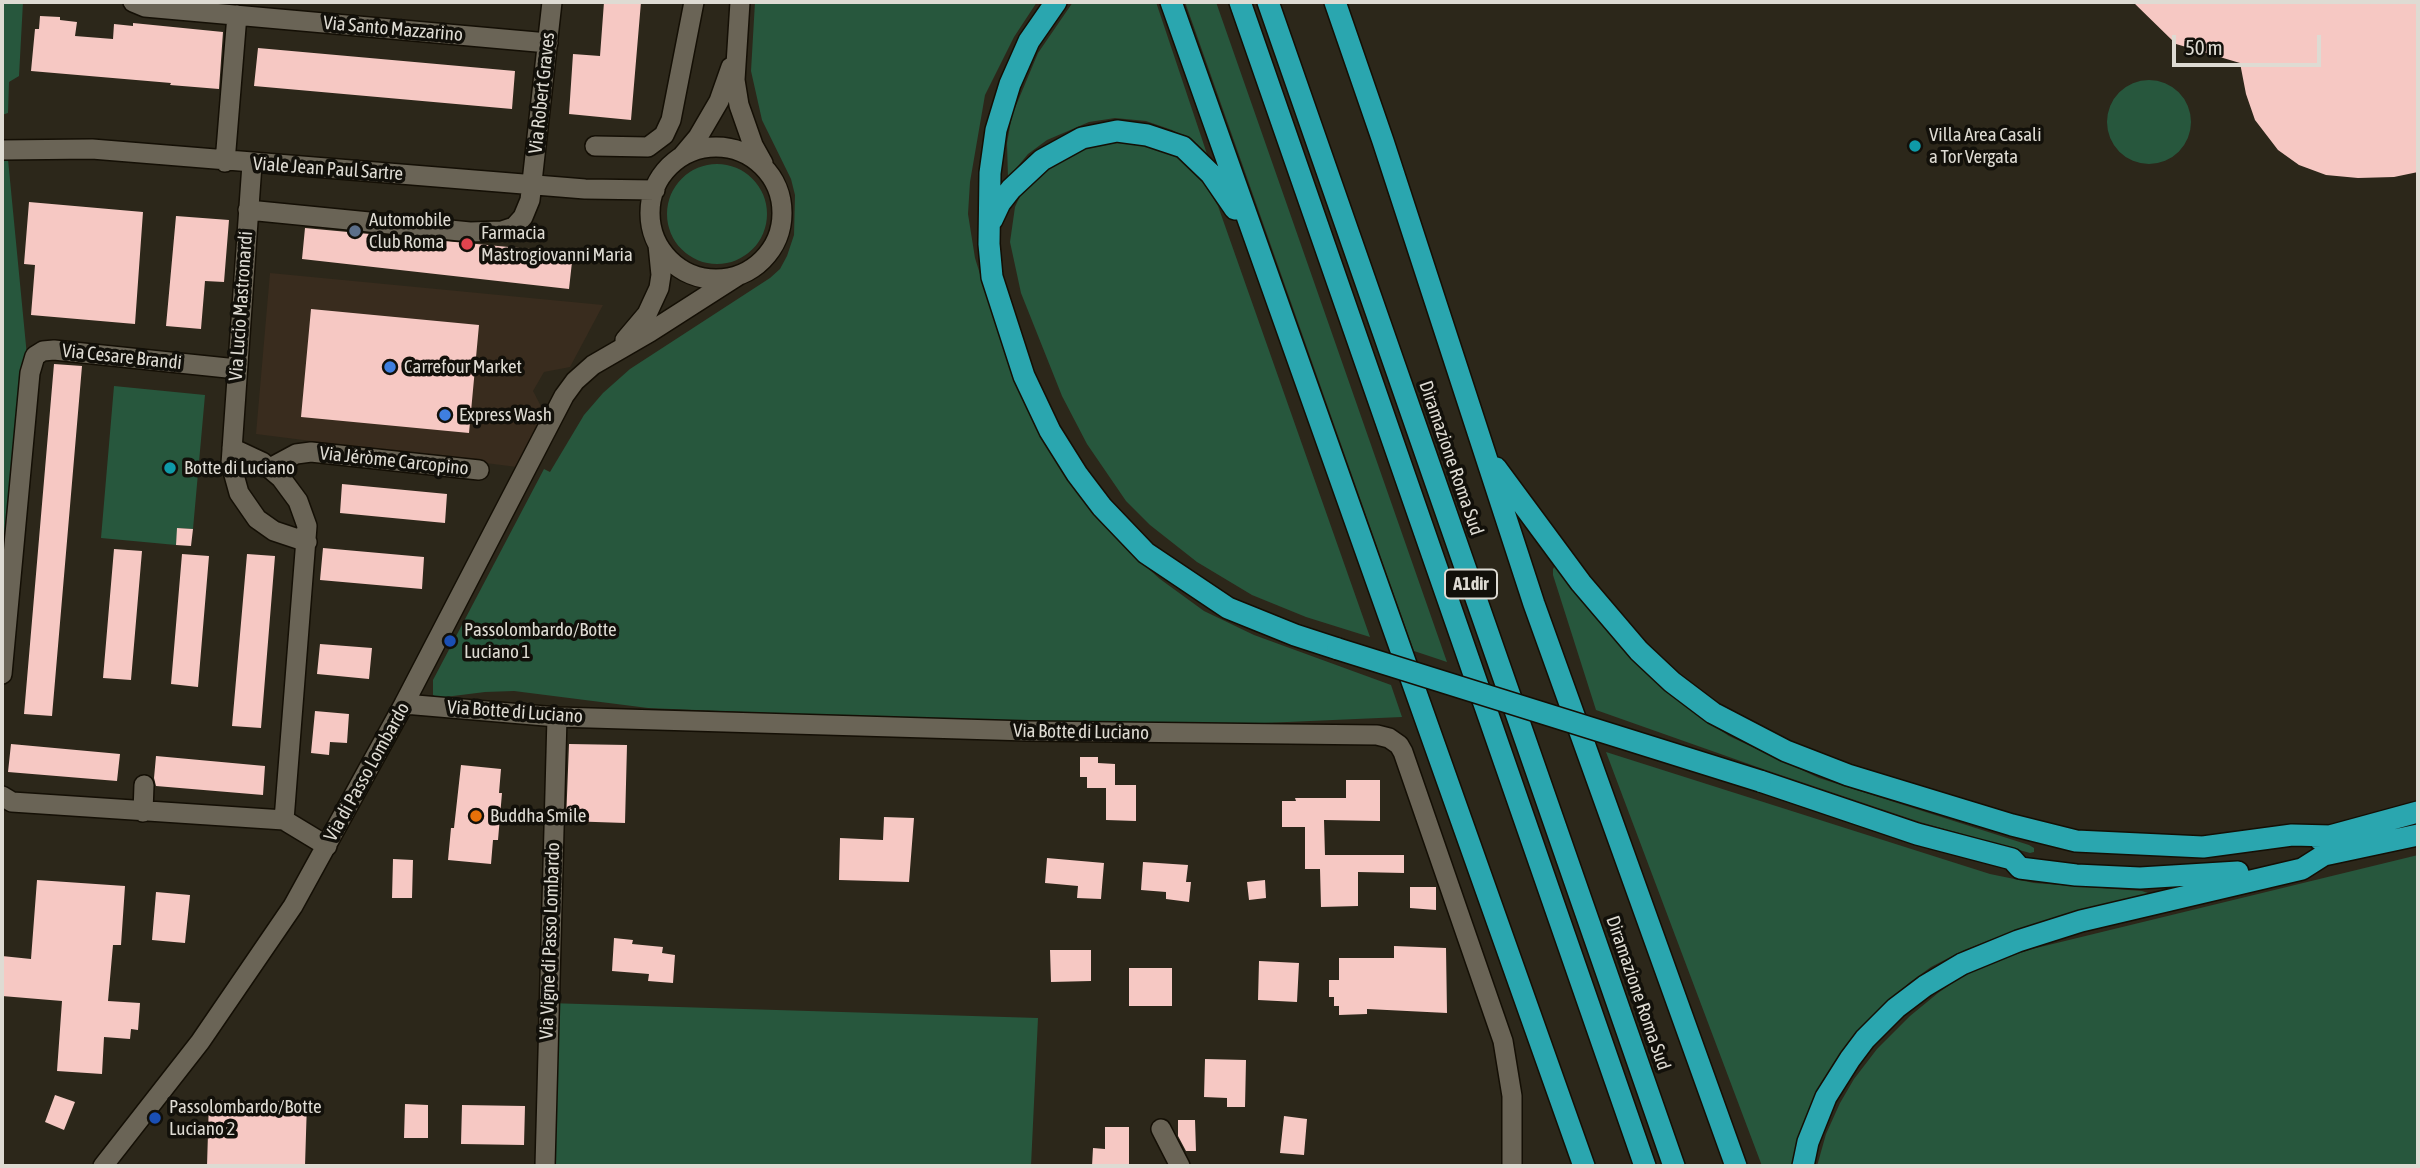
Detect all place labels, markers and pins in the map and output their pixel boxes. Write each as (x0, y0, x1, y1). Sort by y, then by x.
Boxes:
place label: Villa Area Casali a Tor Vergata (1929, 124, 2041, 168)
marker: Villa Area Casali a Tor Vergata (1907, 138, 1923, 154)
place label: Automobile Club Roma (369, 209, 451, 253)
place label: Farmacia Mastrogiovanni Maria (481, 222, 633, 266)
marker: Automobile Club Roma (347, 223, 363, 239)
marker: Farmacia Mastrogiovanni Maria (459, 236, 475, 252)
place label: Carrefour Market (404, 356, 522, 378)
marker: Carrefour Market (382, 359, 398, 375)
place label: Express Wash (459, 404, 552, 426)
marker: Express Wash (437, 407, 453, 423)
place label: Botte di Luciano (184, 457, 295, 479)
marker: Botte di Luciano (162, 460, 178, 476)
place label: Passolombardo/Botte Luciano 1 (464, 619, 617, 663)
marker: Passolombardo/Botte Luciano 1 (442, 633, 458, 649)
place label: Buddha Smile (490, 805, 586, 827)
marker: Buddha Smile (468, 808, 484, 824)
place label: Passolombardo/Botte Luciano 2 (169, 1096, 322, 1140)
marker: Passolombardo/Botte Luciano 2 (147, 1110, 163, 1126)

